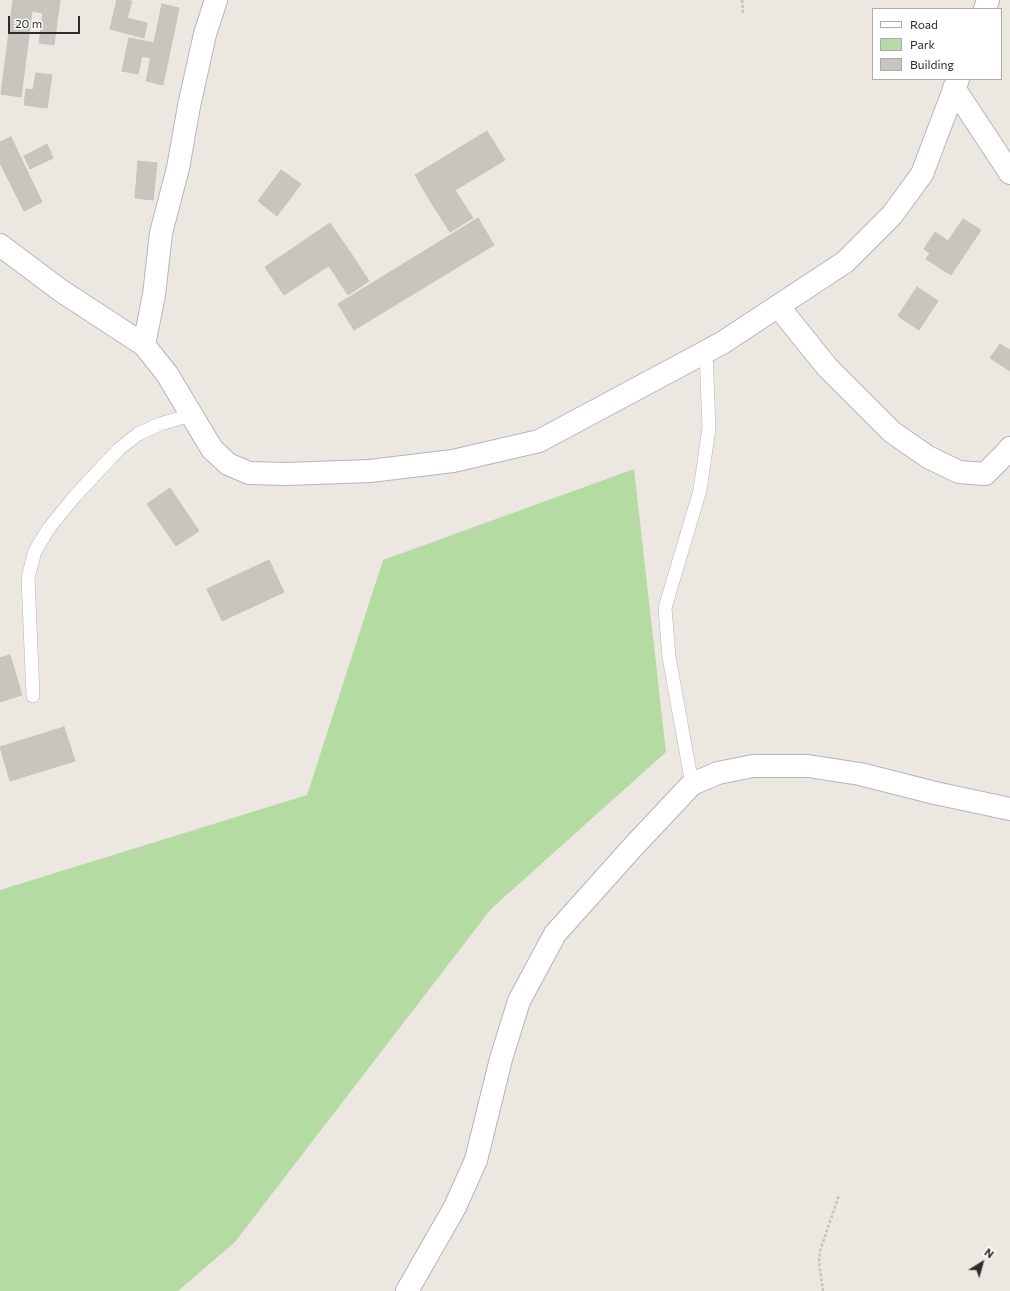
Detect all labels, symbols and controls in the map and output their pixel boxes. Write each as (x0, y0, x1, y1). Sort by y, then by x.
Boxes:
scale bar (10, 8, 82, 34)
legend (872, 8, 1002, 80)
text: 20 m (15, 16, 42, 30)
text: Road (910, 17, 938, 31)
text: Park (910, 37, 935, 51)
text: Building (910, 57, 954, 71)
north arrow (962, 1243, 1002, 1283)
text: N (982, 1245, 997, 1261)

